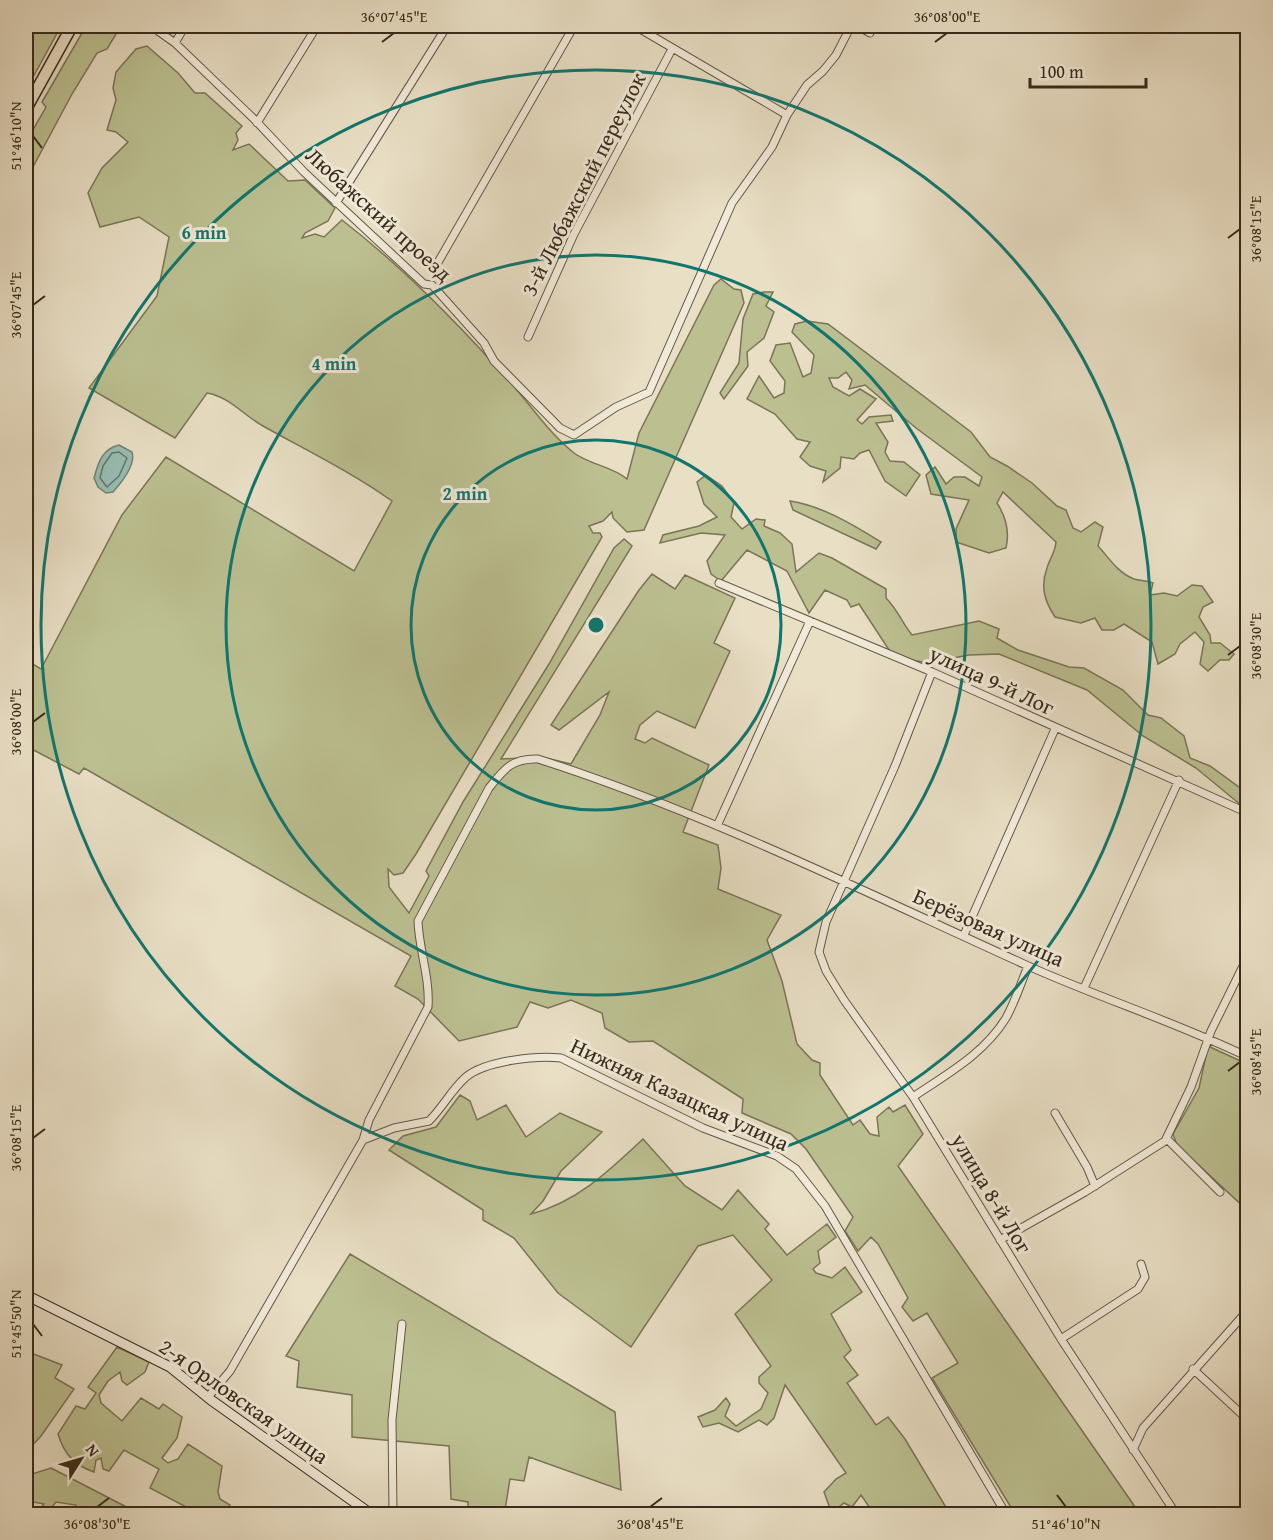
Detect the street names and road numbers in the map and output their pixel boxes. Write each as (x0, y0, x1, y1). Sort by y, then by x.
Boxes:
street label: 3-й Любажский переулок (513, 66, 654, 301)
street label: Любажский проезд (299, 139, 459, 289)
street label: улица 9-й Лог (923, 637, 1060, 723)
street label: Берёзовая улица (908, 879, 1070, 975)
street label: Нижняя Казацкая улица (566, 1029, 795, 1159)
street label: улица 8-й Лог (943, 1126, 1041, 1260)
street label: 2-я Орловская улица (153, 1330, 336, 1472)

